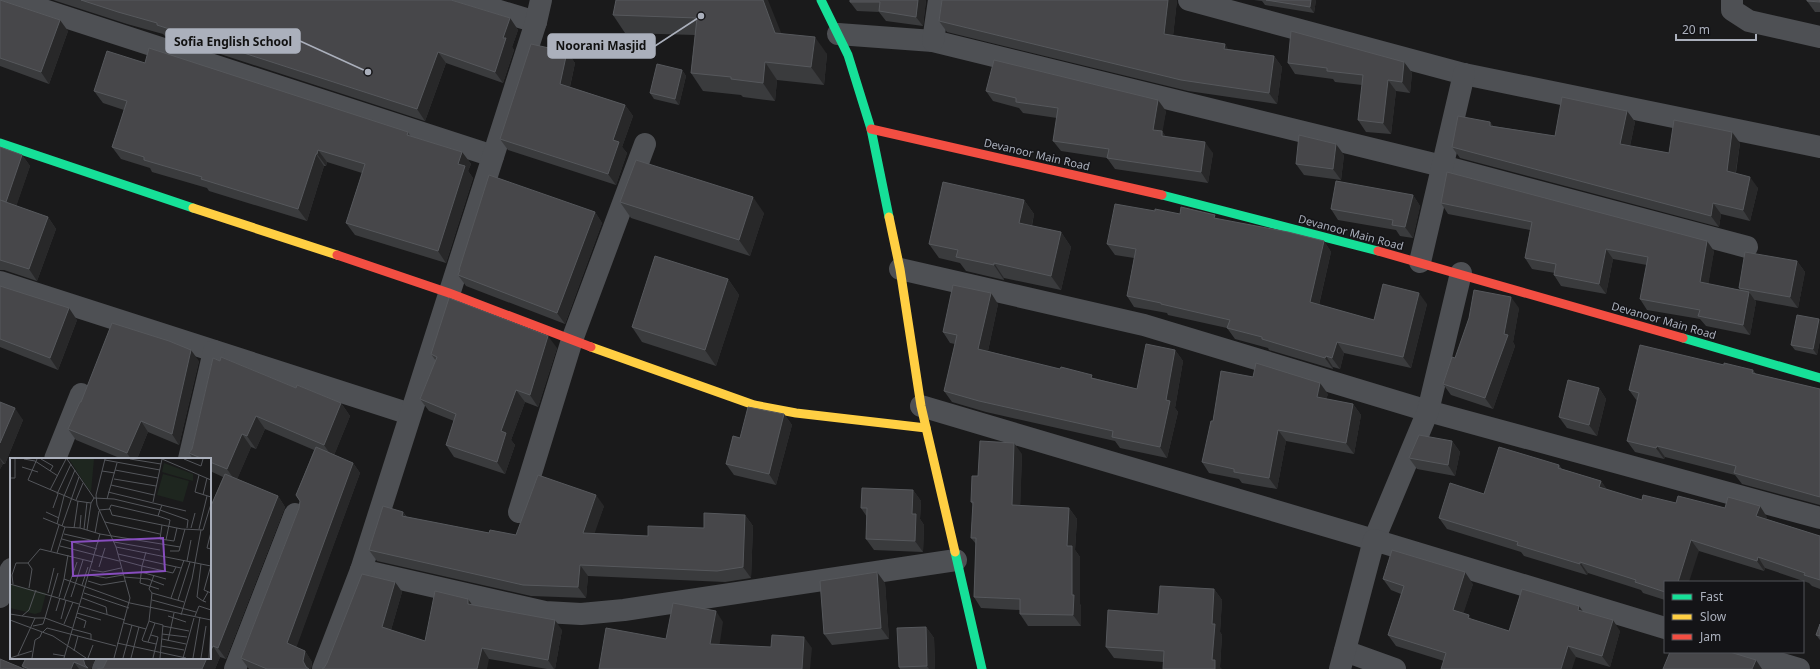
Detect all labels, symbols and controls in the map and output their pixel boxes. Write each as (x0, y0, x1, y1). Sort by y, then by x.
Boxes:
scale bar (1676, 16, 1756, 42)
text: 20 m (1682, 21, 1710, 38)
callout: Sofia English School (166, 29, 300, 53)
text: Sofia English School (174, 33, 292, 50)
callout: Noorani Masjid (548, 34, 655, 58)
text: Noorani Masjid (556, 37, 646, 54)
street label: Devanoor Main Road (983, 135, 1091, 173)
street label: Devanoor Main Road (1297, 211, 1405, 253)
street label: Devanoor Main Road (1610, 298, 1718, 342)
inset map (10, 458, 211, 659)
legend (1664, 581, 1804, 653)
text: Fast (1700, 588, 1724, 605)
text: Slow (1700, 608, 1727, 625)
text: Jam (1699, 628, 1721, 645)

